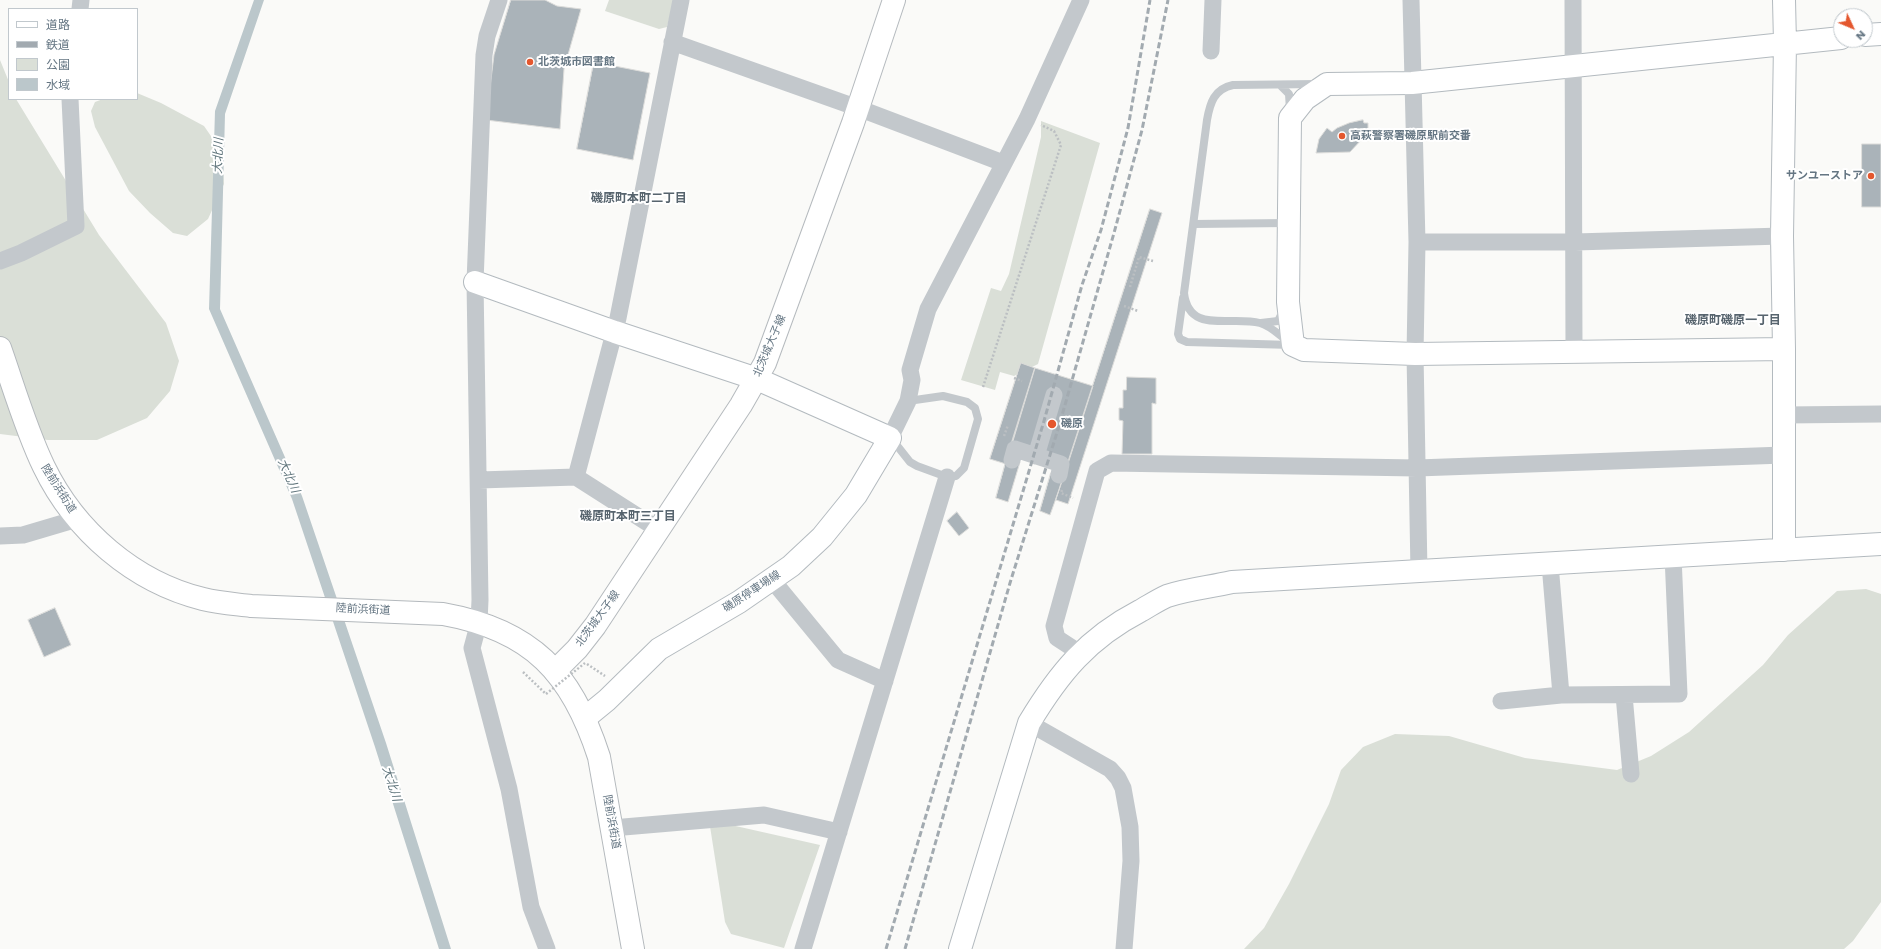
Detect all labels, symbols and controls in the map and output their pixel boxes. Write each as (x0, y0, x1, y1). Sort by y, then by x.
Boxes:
legend (8, 8, 138, 100)
north arrow (1833, 8, 1873, 48)
text: 道路 (46, 16, 70, 33)
text: N (1852, 27, 1870, 44)
text: 鉄道 (46, 36, 70, 53)
place label: 北茨城市図書館 (538, 55, 615, 69)
text: 公園 (46, 56, 70, 73)
marker: 北茨城市図書館 (525, 57, 535, 67)
text: 水域 (46, 76, 70, 93)
place label: 高萩警察署磯原駅前交番 (1350, 129, 1471, 143)
marker: 高萩警察署磯原駅前交番 (1337, 131, 1347, 141)
water label: 大北川 (211, 138, 227, 174)
place label: サンユーストア (1786, 169, 1863, 183)
marker: サンユーストア (1866, 171, 1876, 181)
district label: 磯原町本町二丁目 (591, 192, 687, 206)
street label: 北茨城大子線 (751, 313, 789, 379)
district label: 磯原町磯原一丁目 (1685, 314, 1781, 328)
place label: 磯原 (1061, 417, 1083, 431)
marker: 磯原 (1046, 418, 1058, 430)
water label: 大北川 (274, 457, 302, 495)
street label: 陸前浜街道 (38, 462, 78, 516)
district label: 磯原町本町三丁目 (580, 510, 676, 524)
street label: 磯原停車場線 (721, 568, 783, 616)
street label: 北茨城大子線 (573, 588, 623, 650)
street label: 陸前浜街道 (335, 602, 391, 618)
water label: 大北川 (379, 765, 403, 803)
street label: 陸前浜街道 (600, 794, 622, 850)

